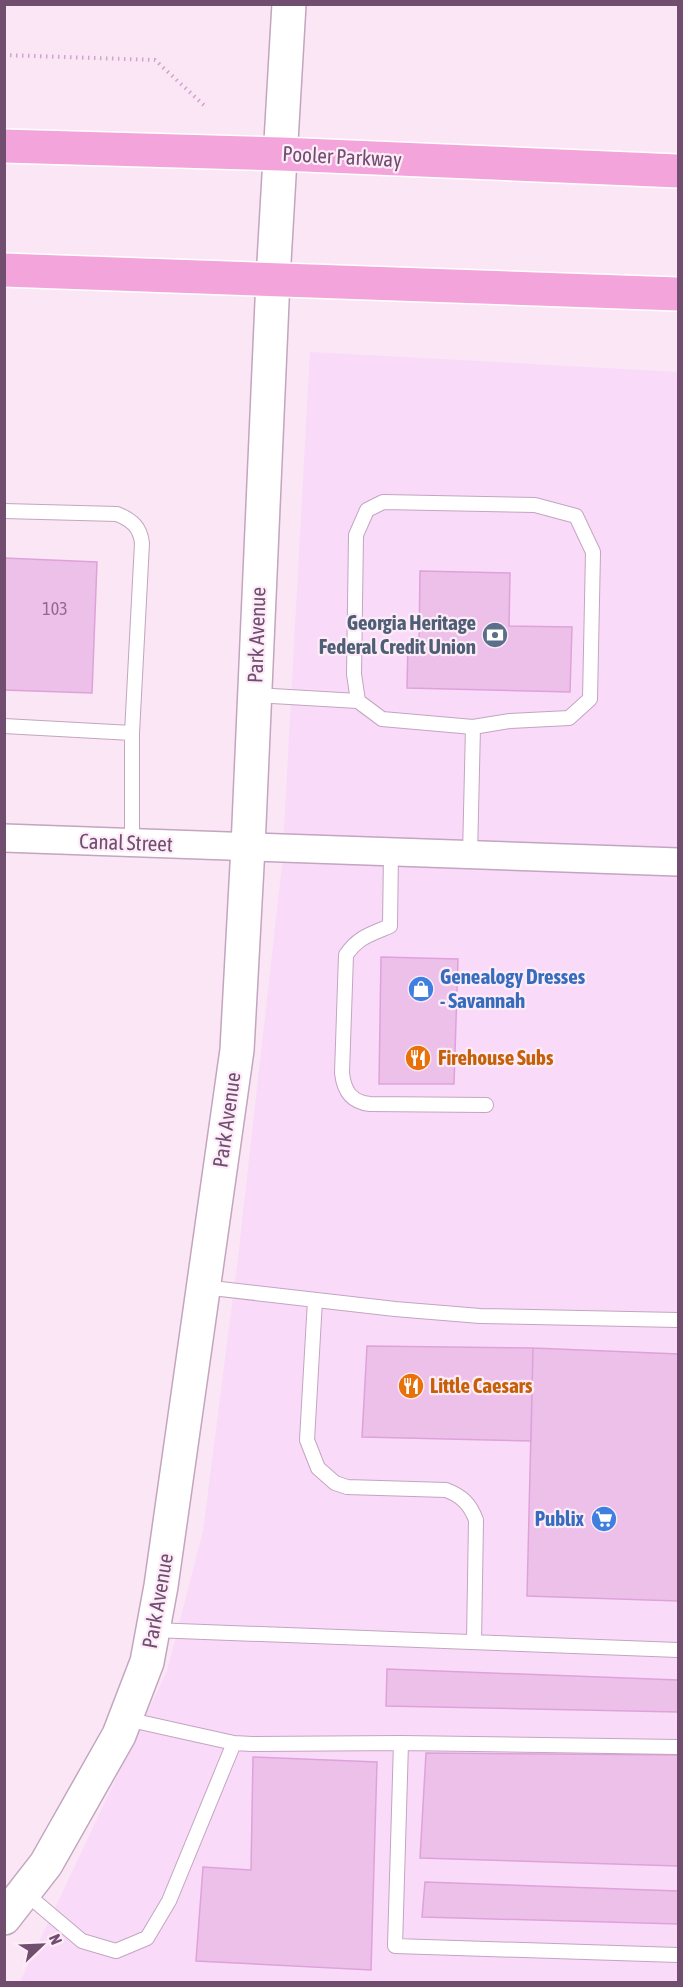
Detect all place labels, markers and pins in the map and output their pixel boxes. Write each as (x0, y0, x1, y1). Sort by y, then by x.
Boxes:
place label: Georgia Heritage Federal Credit Union (319, 610, 476, 658)
bank icon: Georgia Heritage Federal Credit Union (480, 620, 510, 650)
place label: Genealogy Dresses - Savannah (440, 964, 586, 1012)
shop icon: Genealogy Dresses - Savannah (406, 974, 436, 1004)
restaurant icon: Firehouse Subs (403, 1043, 433, 1073)
place label: Firehouse Subs (438, 1045, 554, 1069)
restaurant icon: Little Caesars (396, 1371, 426, 1401)
place label: Little Caesars (430, 1373, 533, 1397)
supermarket icon: Publix (589, 1504, 619, 1534)
place label: Publix (535, 1506, 585, 1530)

